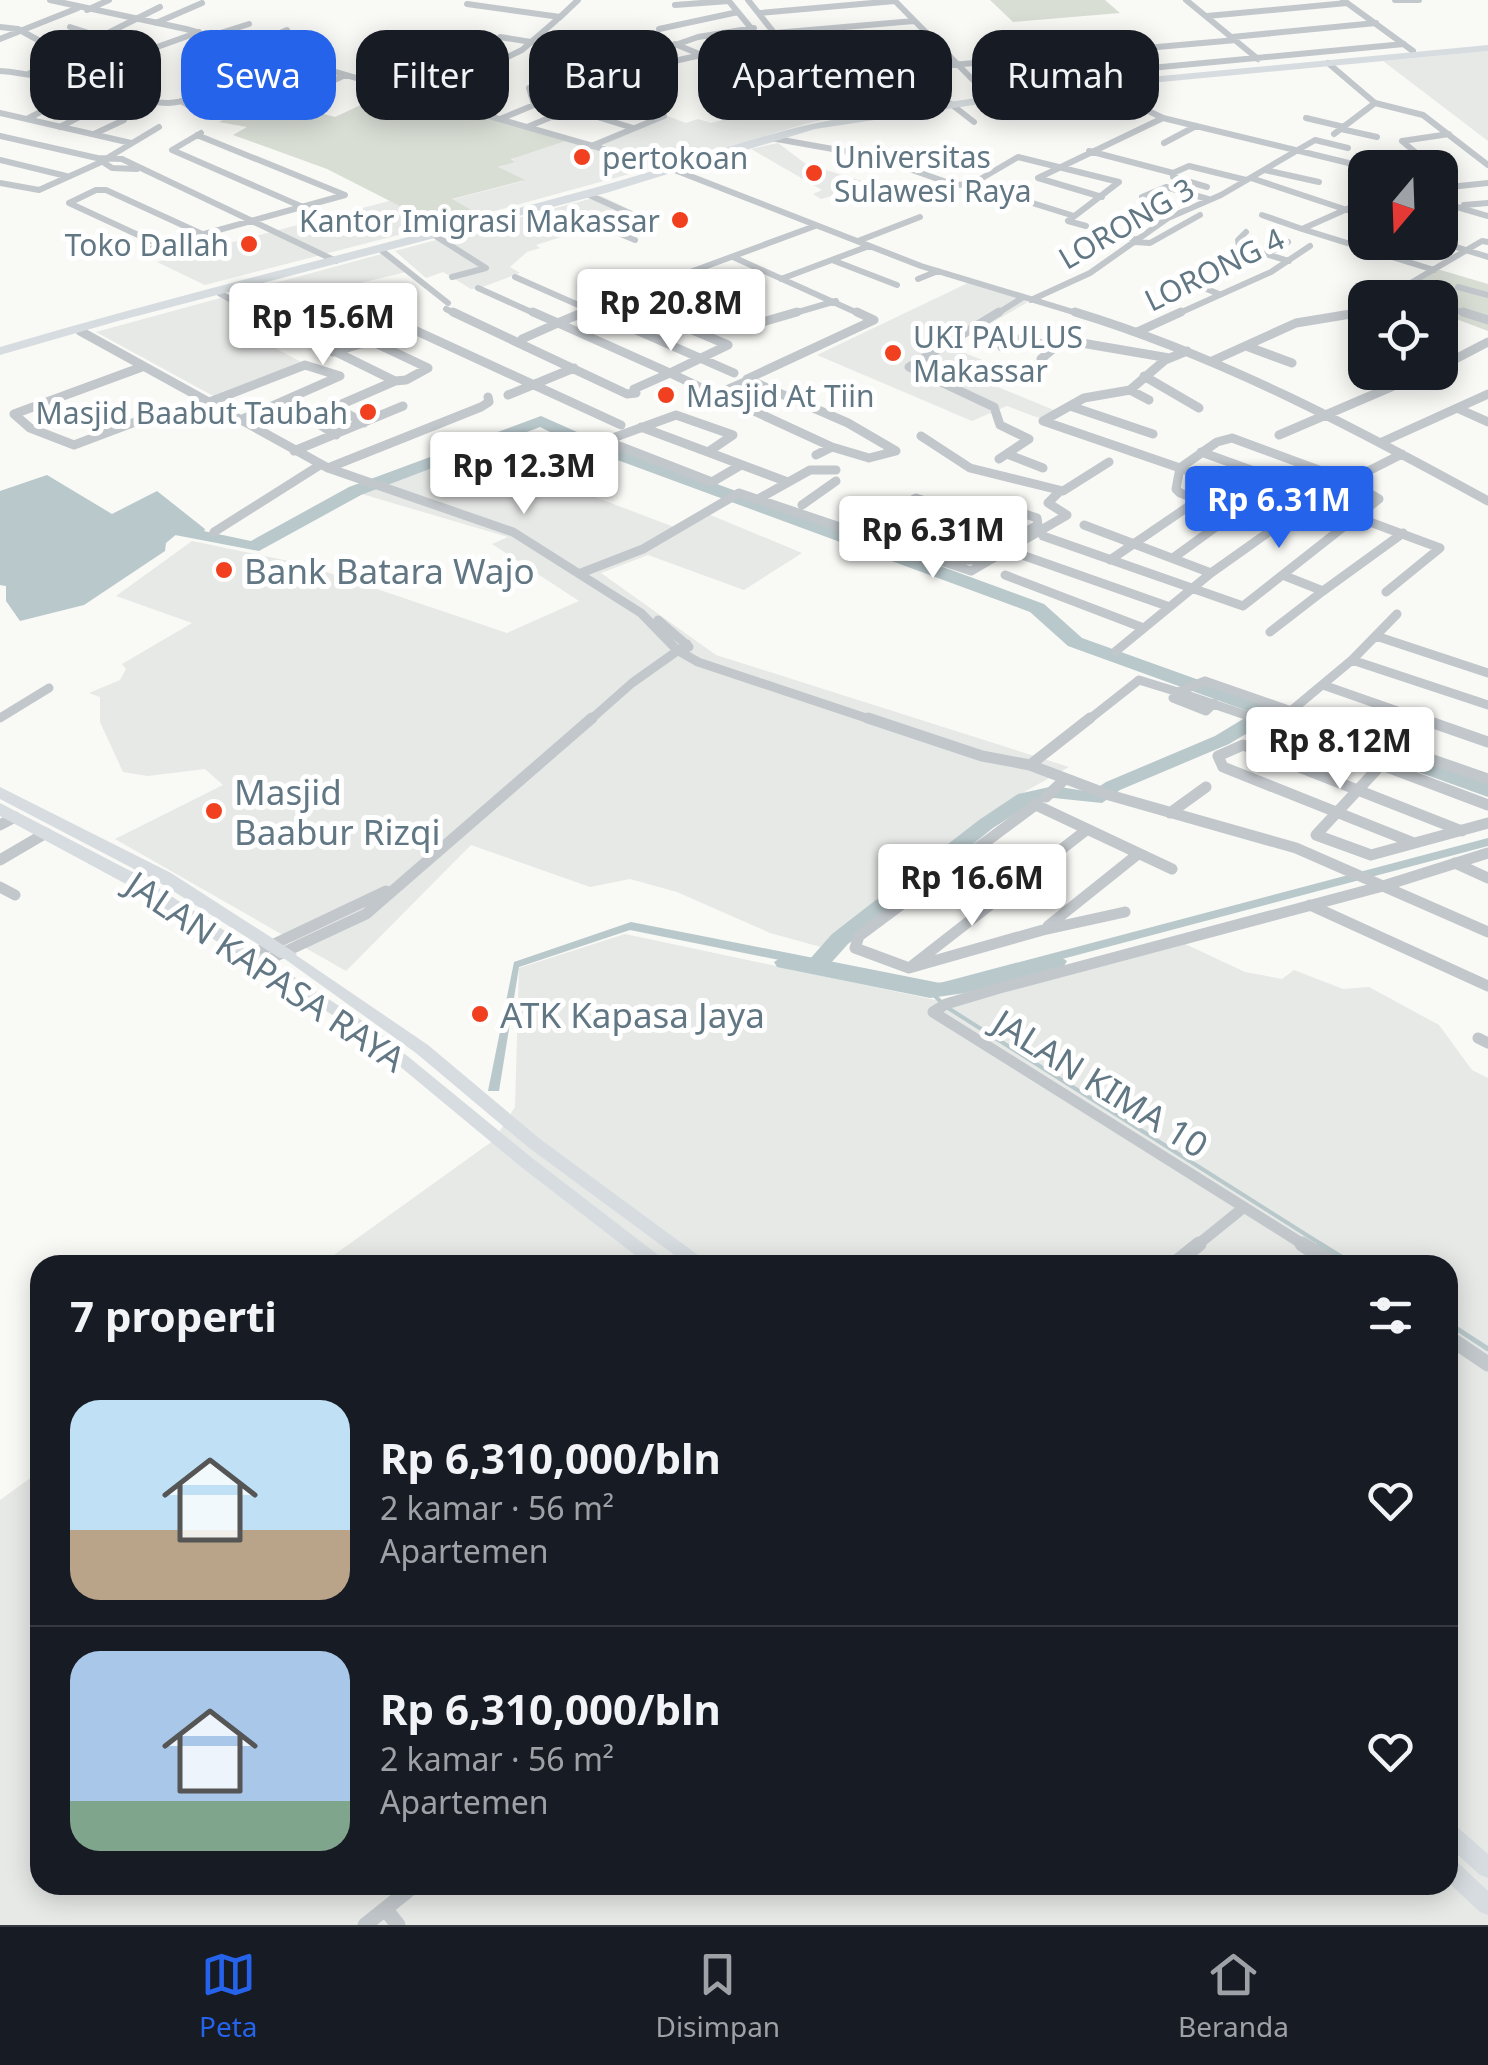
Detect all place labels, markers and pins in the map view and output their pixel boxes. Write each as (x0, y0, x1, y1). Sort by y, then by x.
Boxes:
place label: Universitas Sulawesi Raya (834, 136, 1032, 211)
place label: pertokoan (602, 137, 748, 178)
marker: pertokoan (571, 146, 593, 168)
marker: Universitas Sulawesi Raya (803, 162, 825, 184)
place label: Kantor Imigrasi Makassar (299, 200, 660, 241)
marker: Kantor Imigrasi Makassar (669, 209, 691, 231)
place label: Toko Dallah (65, 224, 229, 265)
marker: Toko Dallah (238, 233, 260, 255)
pin: Rp 20.8M (568, 269, 774, 354)
pin: Rp 15.6M (220, 283, 426, 368)
place label: UKI PAULUS Makassar (913, 316, 1083, 391)
marker: UKI PAULUS Makassar (882, 342, 904, 364)
place label: Masjid At Tiin (686, 375, 875, 416)
marker: Masjid At Tiin (655, 384, 677, 406)
place label: Masjid Baabut Taubah (36, 392, 348, 433)
marker: Masjid Baabut Taubah (357, 401, 379, 423)
pin: Rp 12.3M (421, 432, 627, 517)
pin: Rp 6.31M (1176, 466, 1382, 551)
pin: Rp 6.31M (830, 496, 1036, 581)
place label: Bank Batara Wajo (244, 547, 535, 594)
marker: Bank Batara Wajo (213, 559, 235, 581)
pin: Rp 8.12M (1237, 707, 1443, 792)
place label: Masjid Baabur Rizqi (234, 768, 441, 855)
marker: Masjid Baabur Rizqi (203, 800, 225, 822)
pin: Rp 16.6M (869, 844, 1075, 929)
place label: ATK Kapasa Jaya (500, 991, 765, 1038)
marker: ATK Kapasa Jaya (469, 1003, 491, 1025)

